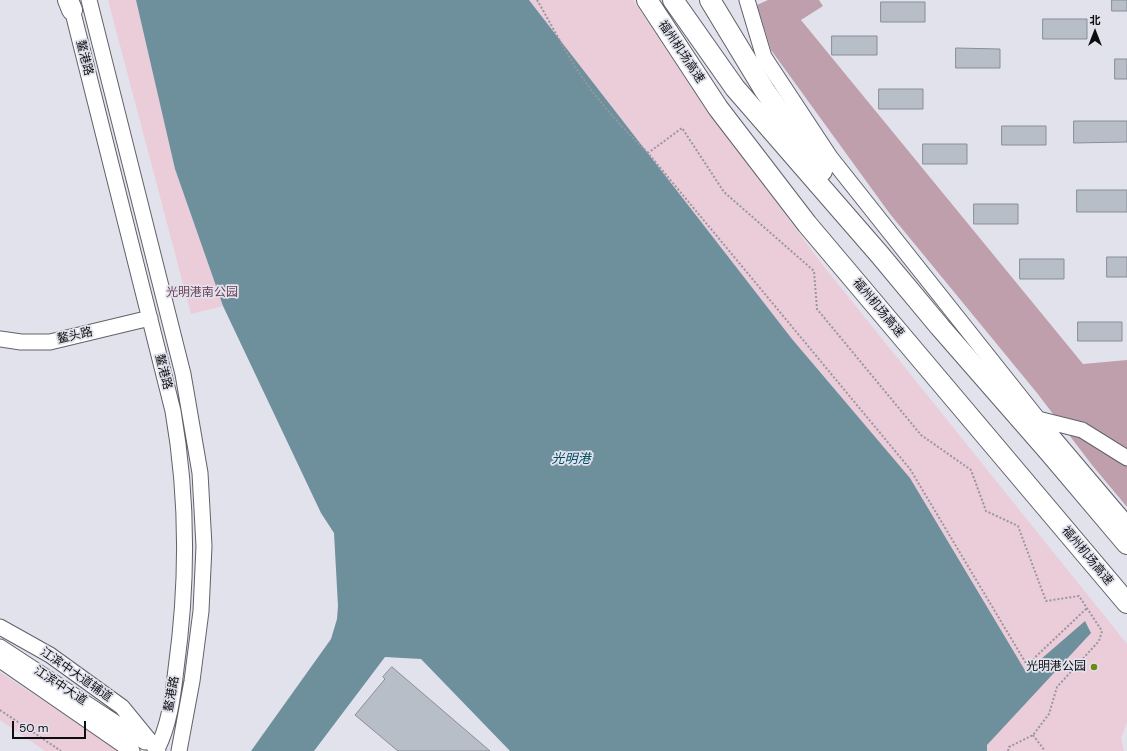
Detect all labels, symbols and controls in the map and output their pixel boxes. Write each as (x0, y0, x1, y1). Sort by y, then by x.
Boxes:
north arrow (1075, 12, 1115, 52)
text: 北 (1090, 13, 1101, 27)
street label: 福州机场高速 (655, 18, 707, 86)
street label: 鳌港路 (73, 39, 95, 77)
street label: 福州机场高速 (849, 276, 907, 340)
park label: 光明港南公园 (166, 286, 238, 300)
street label: 鳌头路 (56, 325, 94, 347)
street label: 鳌港路 (152, 353, 174, 391)
water label: 光明港 (552, 452, 590, 468)
street label: 福州机场高速 (1058, 524, 1116, 588)
street label: 江滨中大道辅道 (37, 645, 115, 705)
place label: 光明港公园 (1026, 660, 1086, 674)
marker: 光明港公园 (1089, 662, 1099, 672)
street label: 江滨中大道 (31, 664, 89, 708)
street label: 鳌港路 (162, 675, 182, 713)
scale bar (14, 713, 88, 739)
text: 50 m (19, 720, 48, 736)

